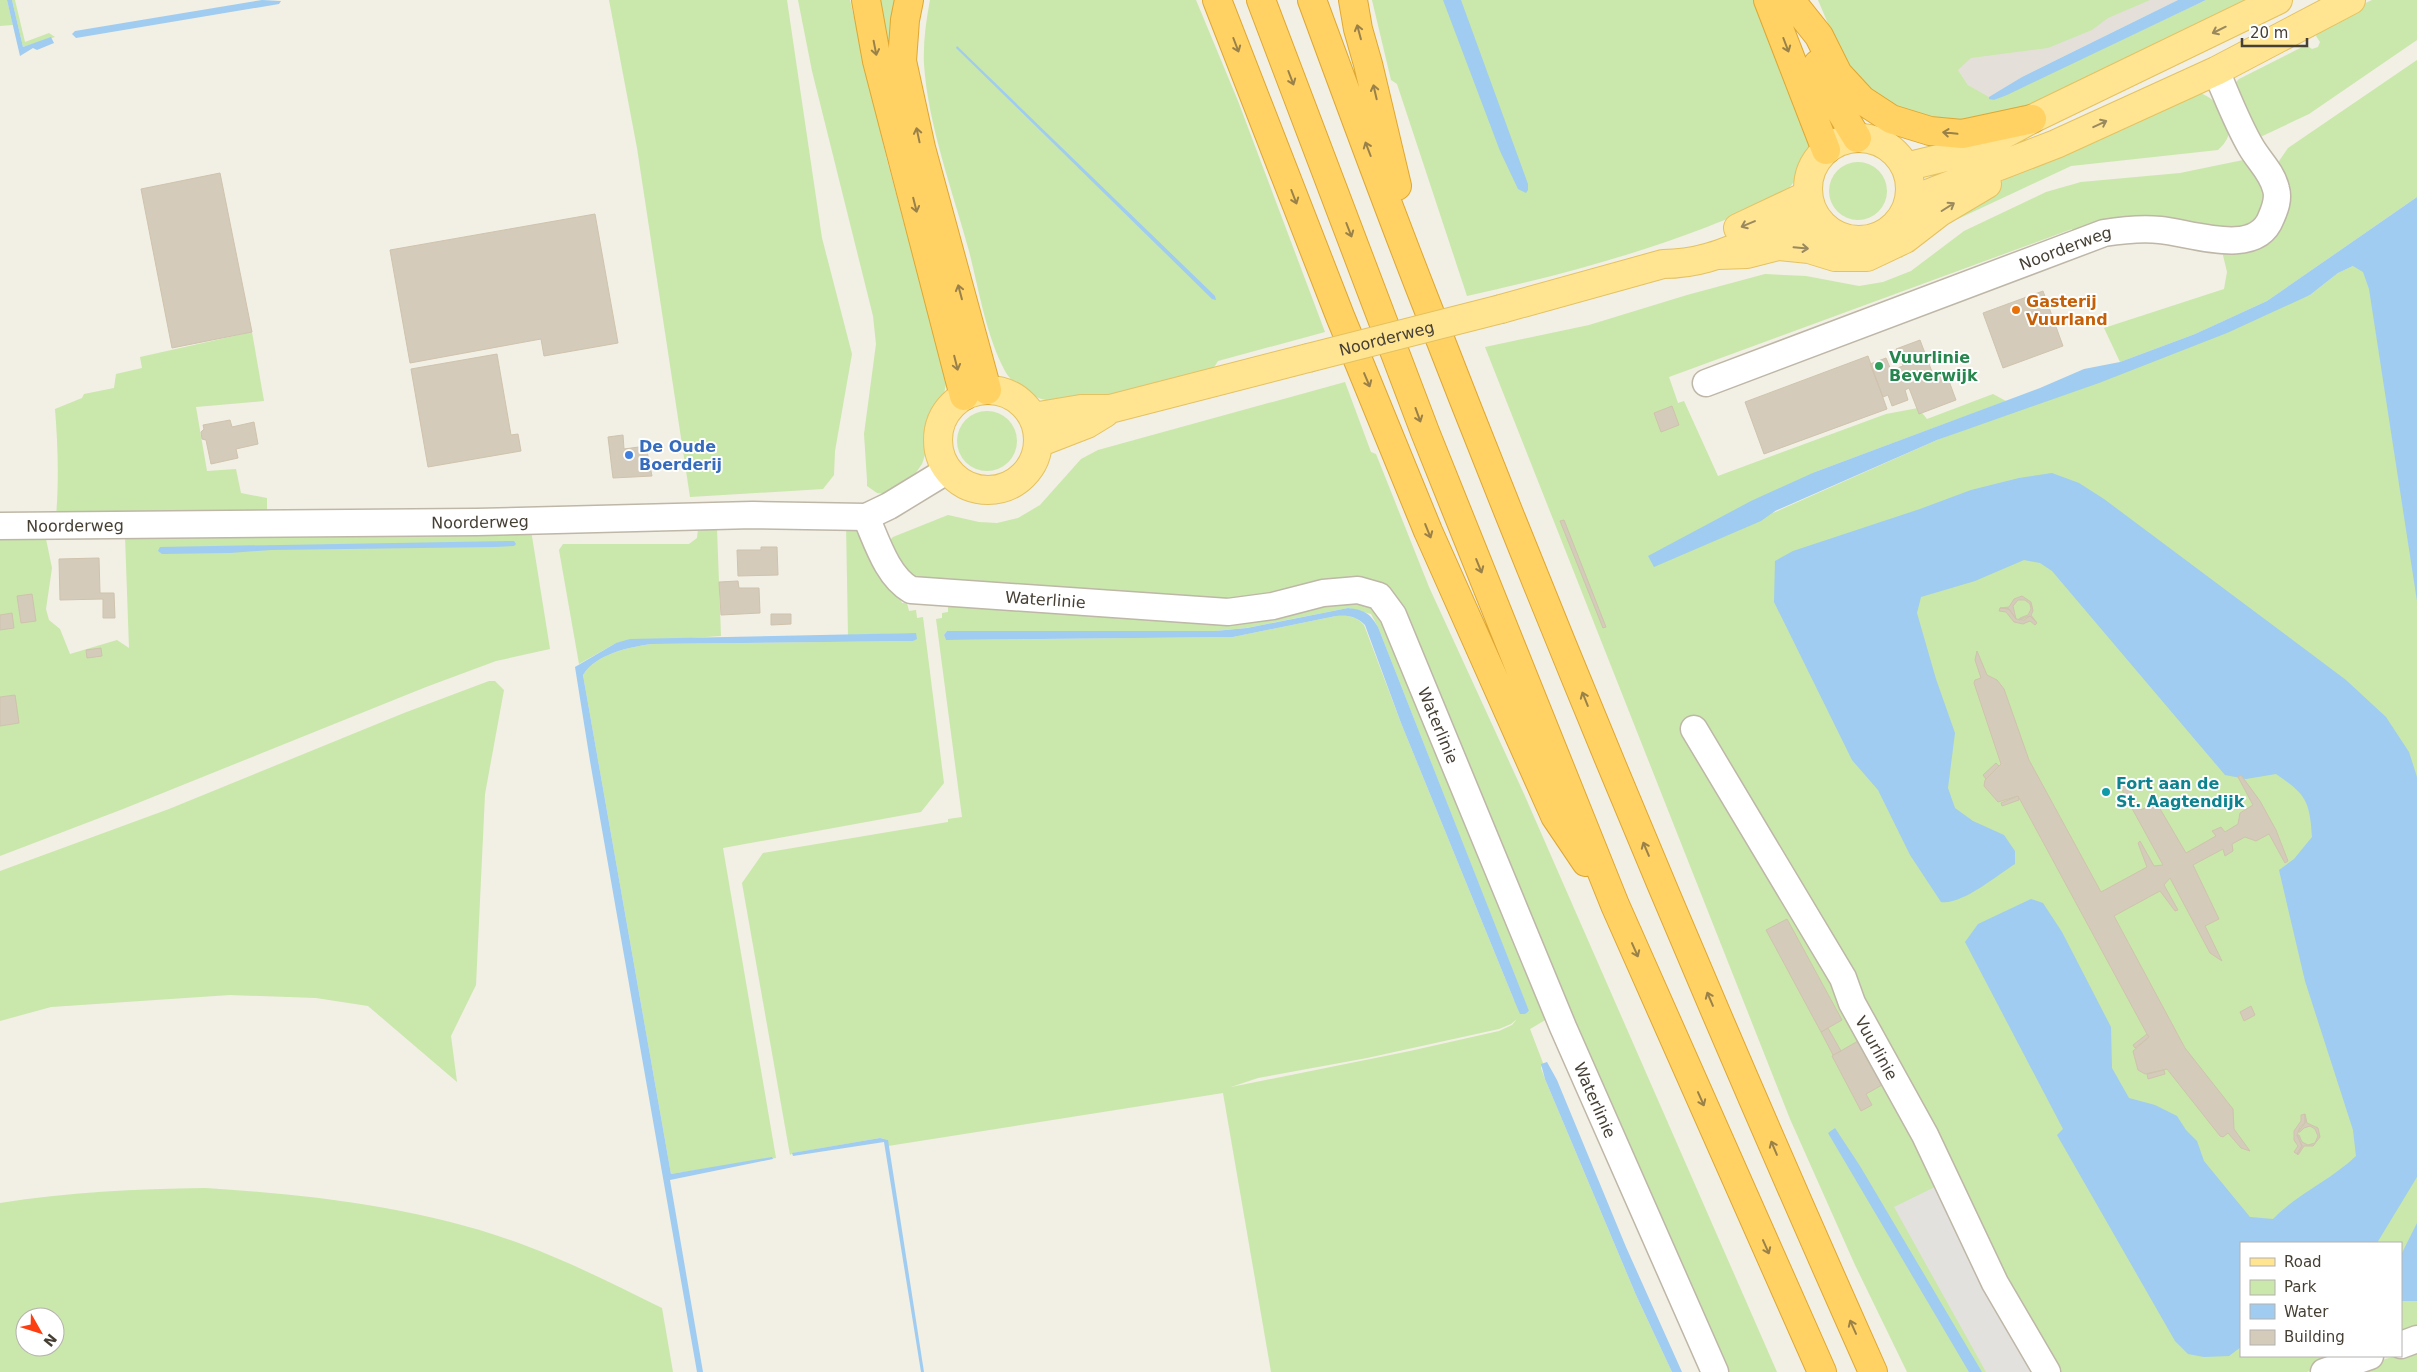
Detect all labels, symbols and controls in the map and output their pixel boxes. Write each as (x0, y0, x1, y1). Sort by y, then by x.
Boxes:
scale bar (2242, 15, 2307, 47)
text: 20 m (2250, 24, 2288, 42)
one-way arrow (1354, 25, 1363, 41)
one-way arrow (2212, 26, 2227, 36)
one-way arrow (1232, 37, 1241, 52)
one-way arrow (1782, 37, 1791, 53)
one-way arrow (871, 40, 880, 56)
one-way arrow (1287, 70, 1296, 85)
one-way arrow (1370, 85, 1379, 101)
one-way arrow (2092, 118, 2107, 128)
one-way arrow (913, 128, 922, 144)
one-way arrow (1942, 128, 1958, 138)
one-way arrow (1363, 142, 1372, 157)
one-way arrow (1289, 189, 1299, 204)
one-way arrow (911, 197, 920, 213)
one-way arrow (1941, 202, 1955, 213)
one-way arrow (1741, 220, 1756, 229)
one-way arrow (1345, 222, 1354, 237)
street label: Noorderweg (2016, 222, 2113, 274)
one-way arrow (1793, 244, 1809, 253)
one-way arrow (955, 284, 965, 300)
place label: Gasterij Vuurland (2026, 292, 2108, 329)
marker: Gasterij Vuurland (2010, 304, 2022, 316)
street label: Noorderweg (1337, 317, 1436, 359)
place label: Vuurlinie Beverwijk (1889, 348, 1978, 385)
one-way arrow (951, 354, 961, 370)
marker: Vuurlinie Beverwijk (1873, 360, 1885, 372)
one-way arrow (1362, 372, 1372, 387)
one-way arrow (1414, 407, 1424, 422)
place label: De Oude Boerderij (639, 437, 722, 474)
marker: De Oude Boerderij (623, 449, 635, 461)
street label: Noorderweg (431, 511, 529, 532)
street label: Noorderweg (26, 515, 124, 535)
one-way arrow (1424, 523, 1433, 538)
one-way arrow (1474, 558, 1484, 573)
street label: Waterlinie (1005, 587, 1086, 612)
street label: Waterlinie (1414, 684, 1463, 766)
one-way arrow (1580, 692, 1589, 707)
place label: Fort aan de St. Aagtendijk (2116, 774, 2245, 811)
marker: Fort aan de St. Aagtendijk (2100, 786, 2112, 798)
one-way arrow (1641, 842, 1650, 857)
one-way arrow (1631, 942, 1641, 957)
one-way arrow (1704, 992, 1714, 1007)
street label: Vuurlinie (1852, 1013, 1902, 1083)
street label: Waterlinie (1570, 1059, 1620, 1141)
one-way arrow (1696, 1091, 1706, 1106)
one-way arrow (1768, 1141, 1778, 1156)
one-way arrow (1762, 1239, 1772, 1254)
legend (2240, 1242, 2402, 1357)
text: Road (2284, 1253, 2322, 1271)
text: Park (2284, 1278, 2317, 1296)
text: Water (2284, 1303, 2329, 1321)
north arrow (15, 1307, 65, 1357)
one-way arrow (1847, 1320, 1857, 1335)
text: Building (2284, 1328, 2345, 1346)
text: N (40, 1331, 60, 1350)

